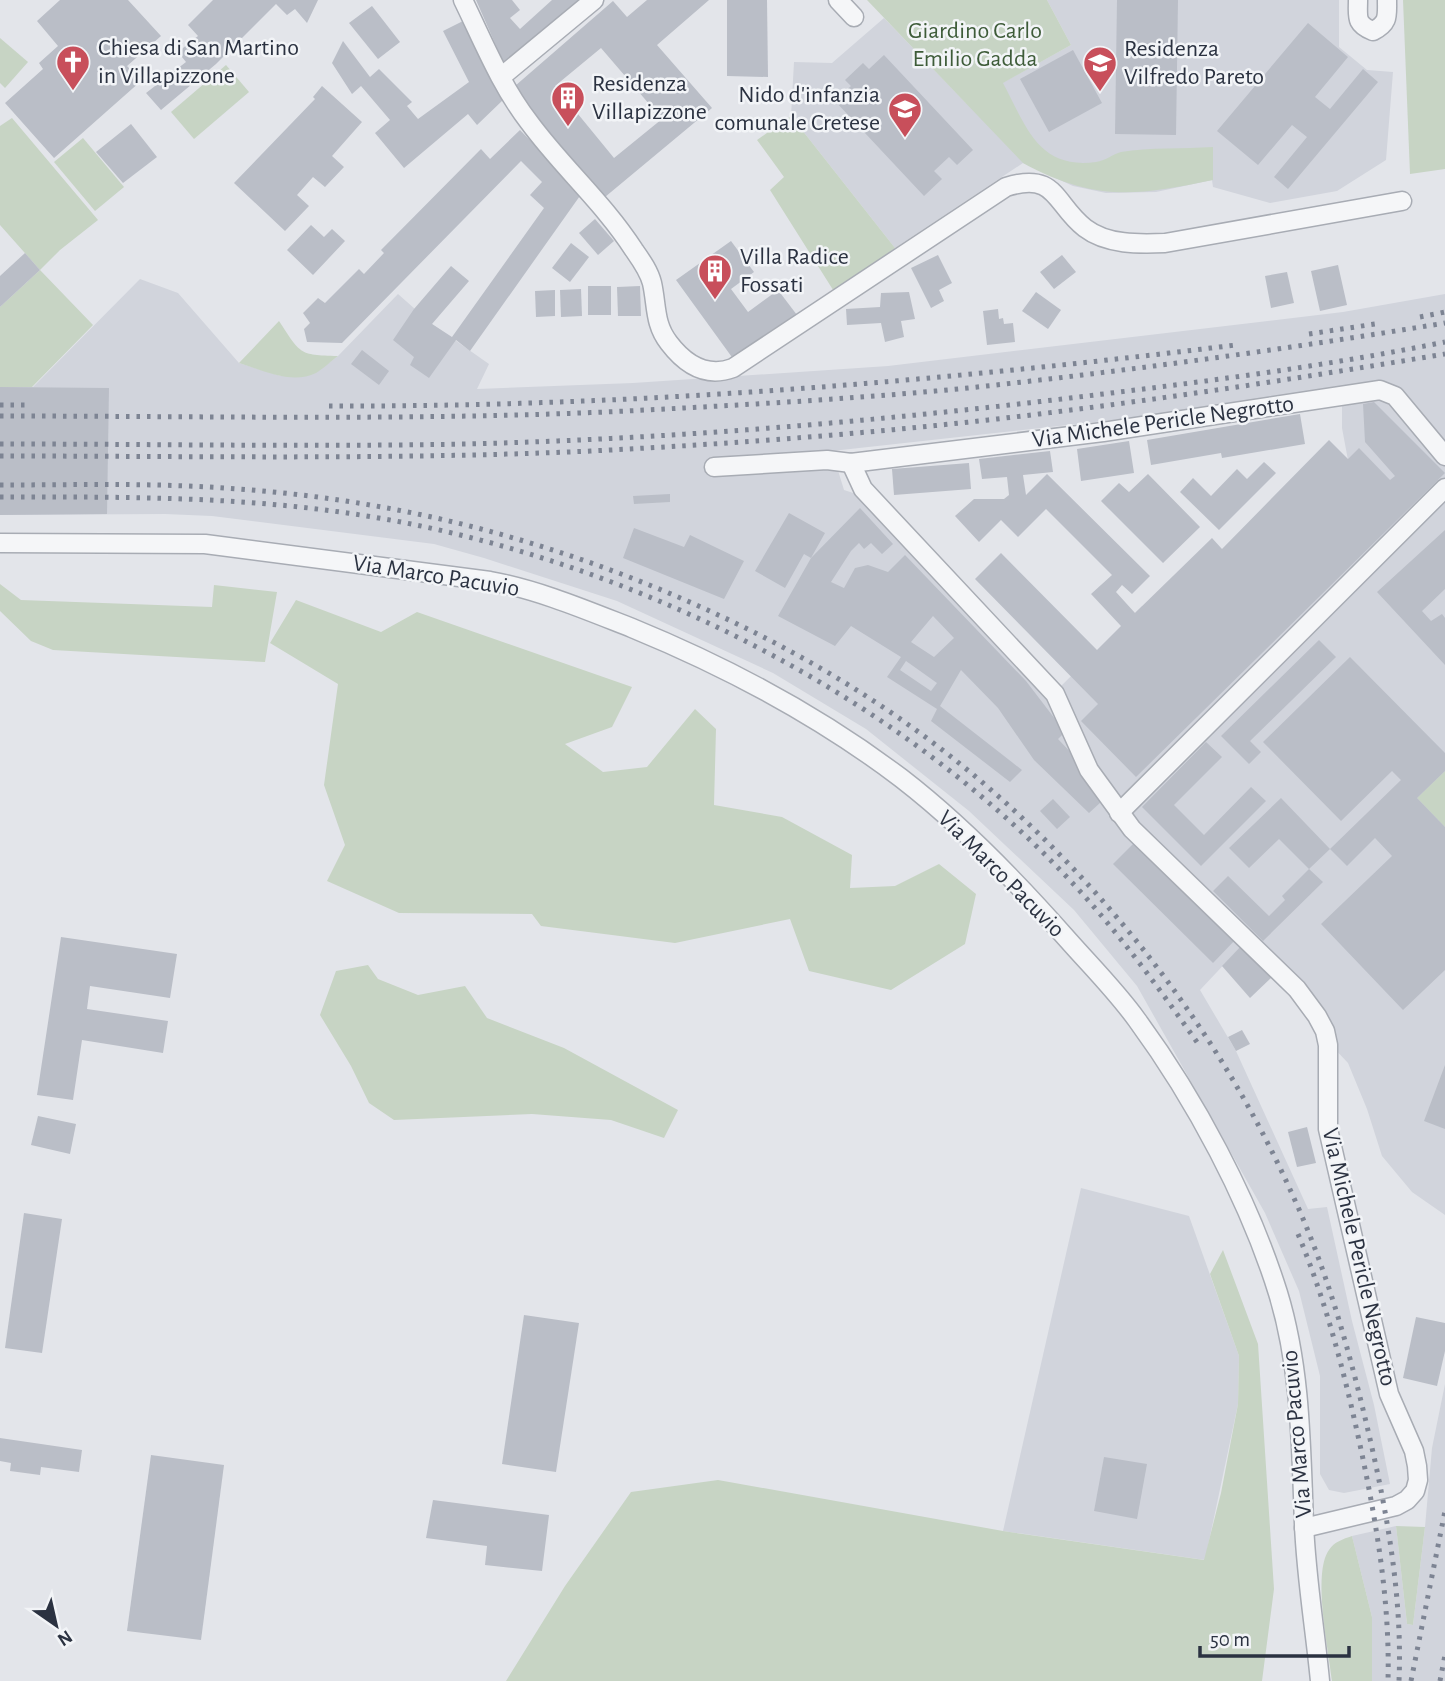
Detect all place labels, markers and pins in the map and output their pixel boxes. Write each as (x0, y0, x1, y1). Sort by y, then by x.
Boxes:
place label: Chiesa di San Martino in Villapizzone (98, 36, 299, 88)
place label: Residenza Vilfredo Pareto (1124, 37, 1264, 89)
church icon: Chiesa di San Martino in Villapizzone (54, 43, 92, 92)
school or university icon: Residenza Vilfredo Pareto (1081, 44, 1119, 93)
place label: Residenza Villapizzone (592, 72, 707, 124)
building icon: Residenza Villapizzone (549, 79, 587, 128)
place label: Nido d'infanzia comunale Cretese (714, 83, 880, 135)
school or university icon: Nido d'infanzia comunale Cretese (886, 90, 924, 139)
place label: Villa Radice Fossati (740, 245, 849, 297)
building icon: Villa Radice Fossati (696, 252, 734, 301)

